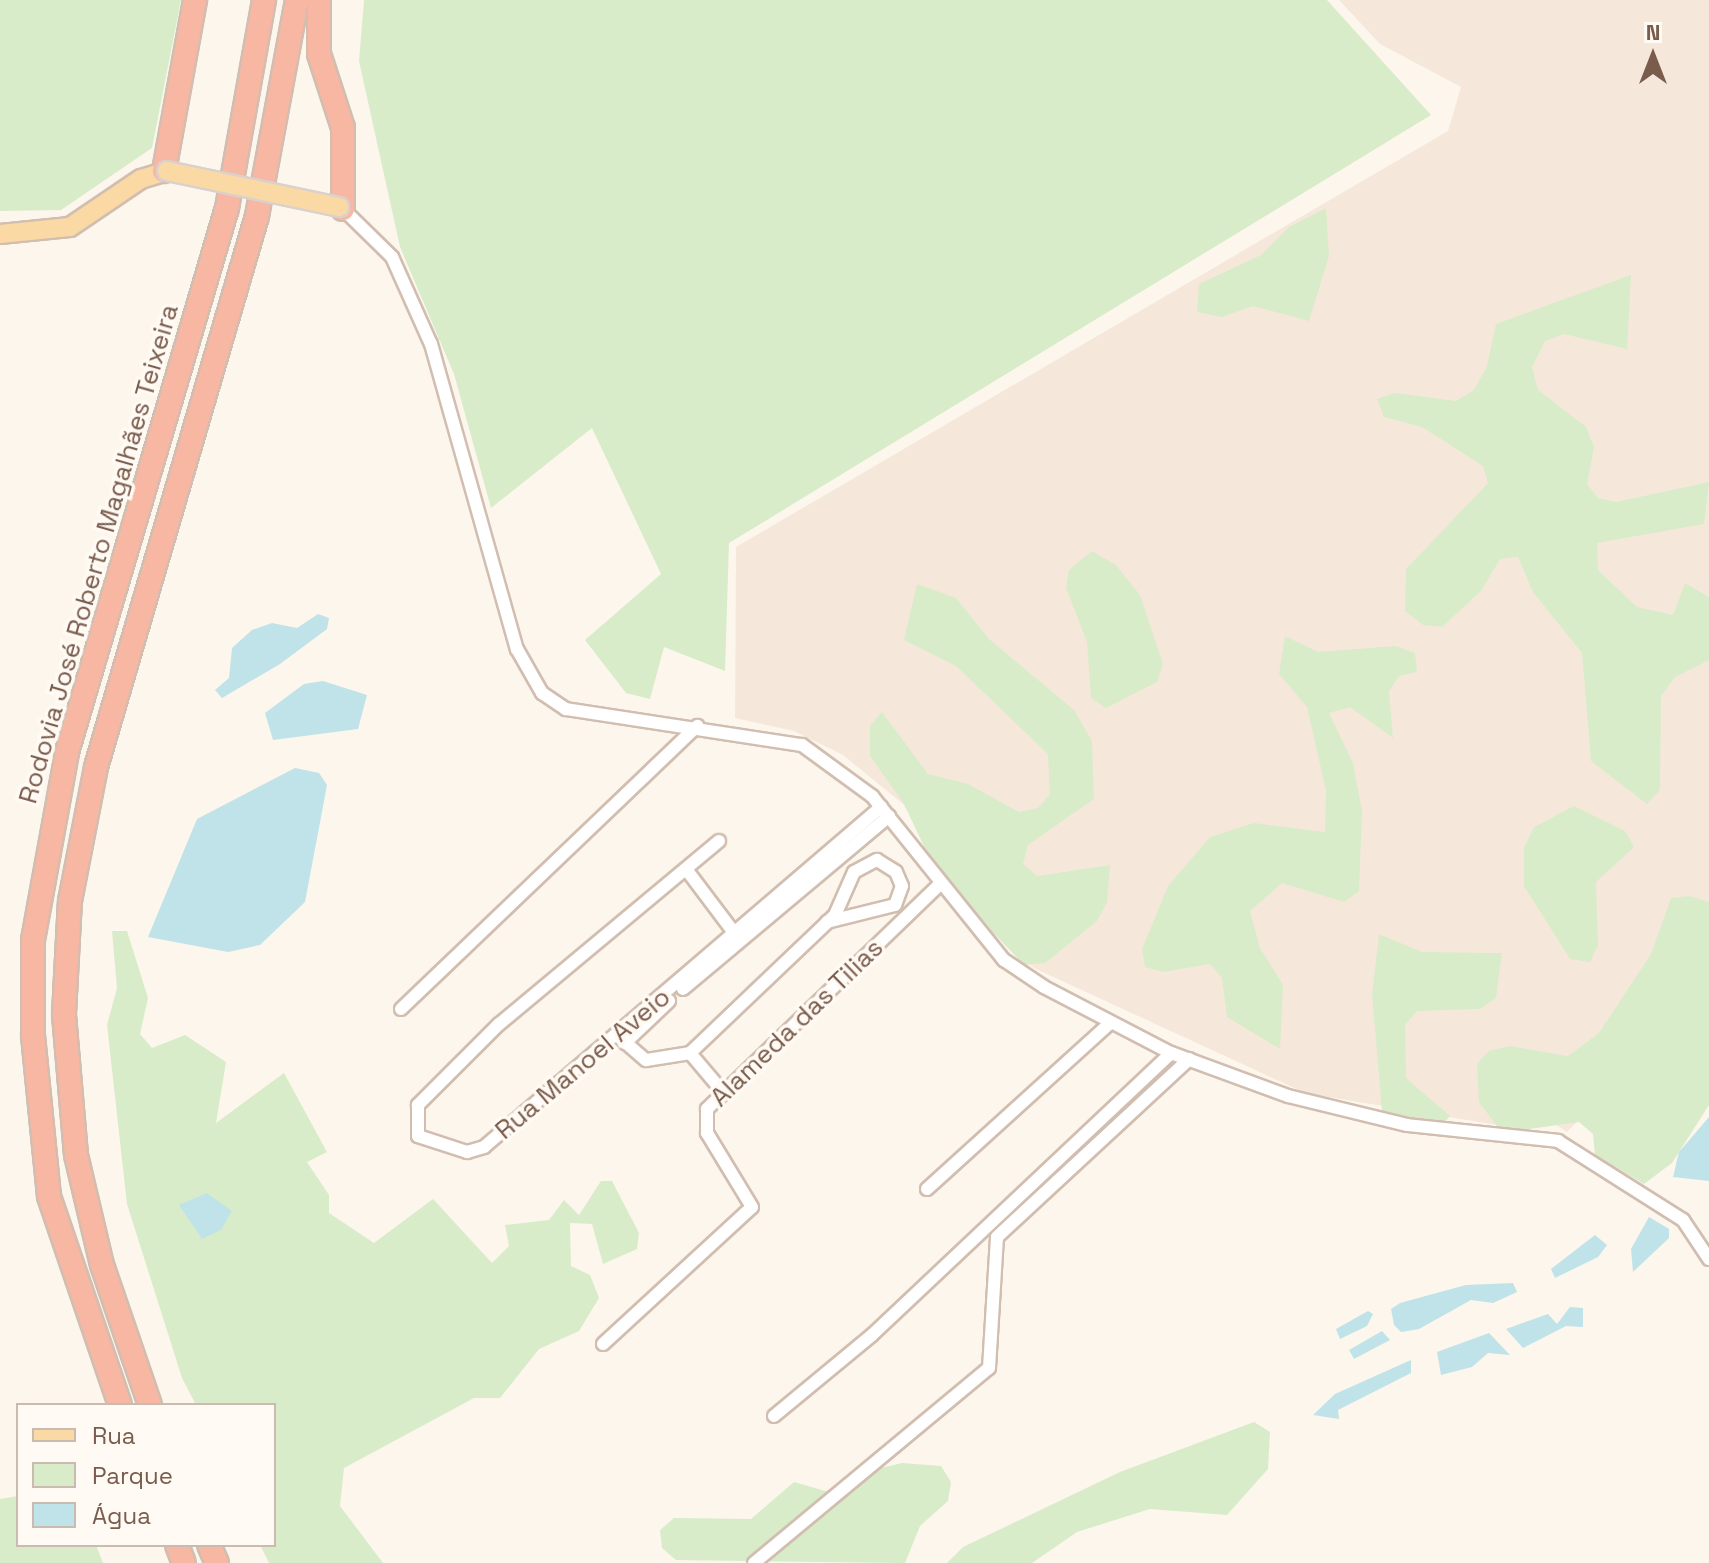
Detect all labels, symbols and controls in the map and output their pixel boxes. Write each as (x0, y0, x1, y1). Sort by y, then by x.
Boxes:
north arrow (1613, 16, 1693, 96)
text: N (1646, 18, 1660, 46)
street label: Rodovia José Roberto Magalhães Teixeira (13, 300, 185, 808)
street label: Alameda das Tilias (704, 932, 890, 1114)
street label: Rua Manoel Aveio (489, 982, 677, 1146)
legend (16, 1403, 276, 1547)
text: Rua (92, 1420, 136, 1451)
text: Parque (92, 1460, 173, 1491)
text: Água (92, 1500, 151, 1531)

